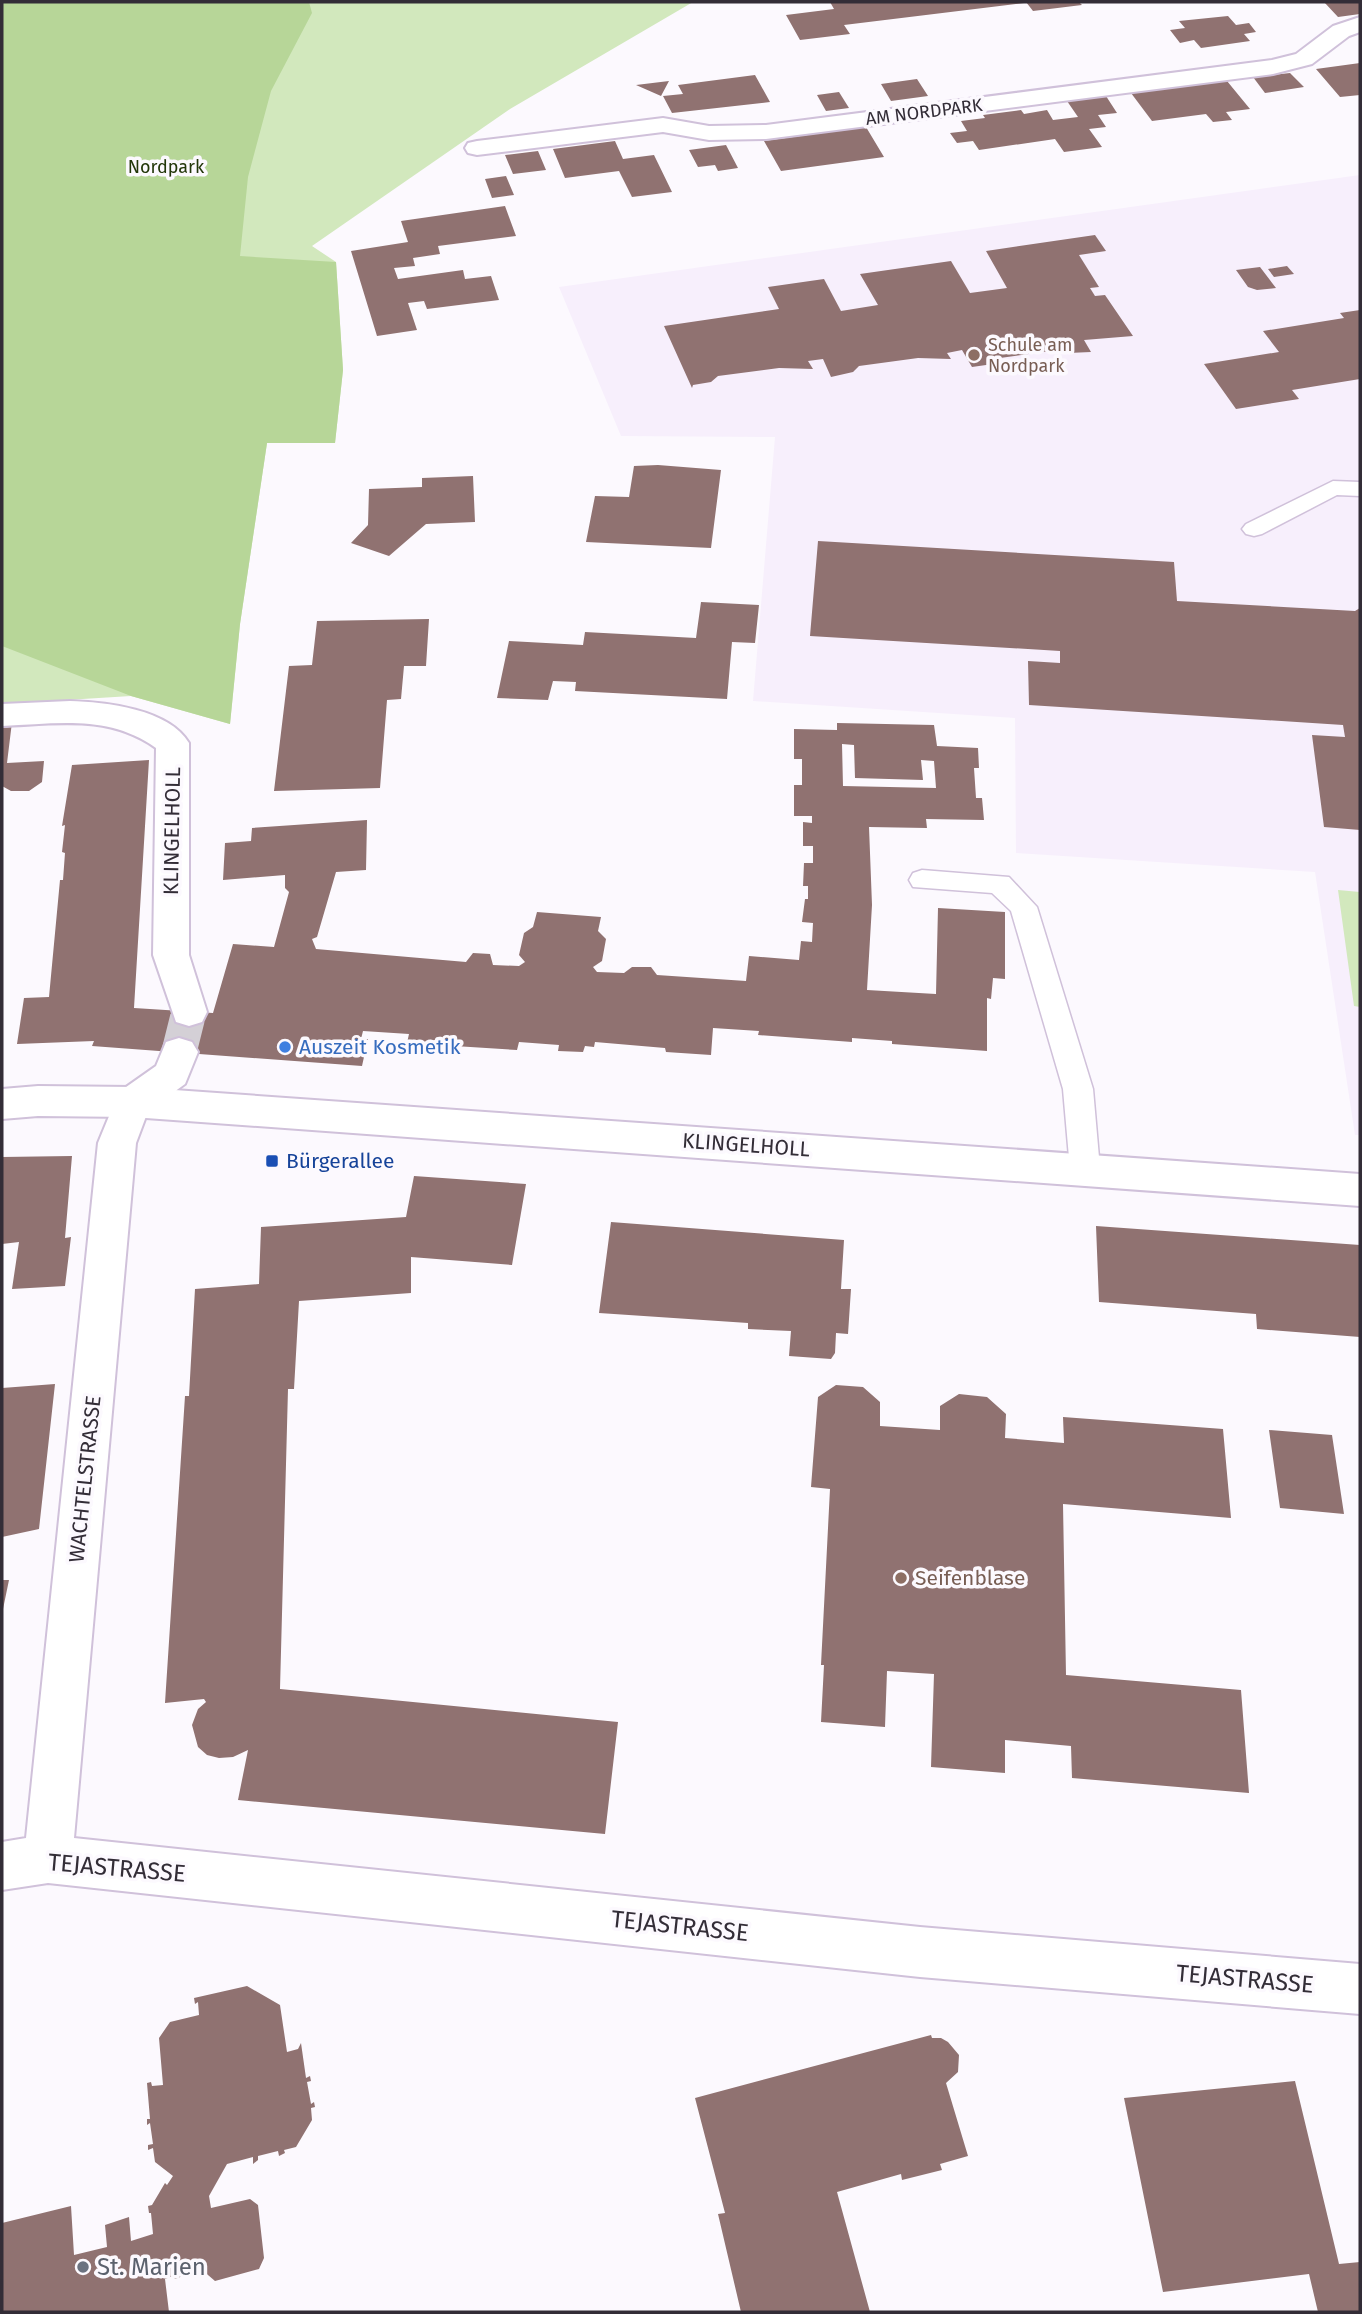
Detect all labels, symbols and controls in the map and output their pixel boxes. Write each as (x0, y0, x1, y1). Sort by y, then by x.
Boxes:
street label: AM NORDPARK (864, 94, 984, 130)
park label: Nordpark (128, 156, 205, 178)
place label: Schule am Nordpark (988, 334, 1072, 377)
marker: Schule am Nordpark (966, 347, 982, 363)
street label: KLINGELHOLL (158, 766, 186, 895)
place label: Auszeit Kosmetik (299, 1034, 461, 1060)
marker: Auszeit Kosmetik (277, 1039, 293, 1055)
street label: KLINGELHOLL (681, 1128, 811, 1162)
place label: Bürgerallee (286, 1148, 395, 1174)
marker: Bürgerallee (264, 1153, 280, 1169)
street label: WACHTELSTRASSE (63, 1394, 107, 1564)
place label: Seifenblase (915, 1565, 1025, 1591)
marker: Seifenblase (893, 1570, 909, 1586)
street label: TEJASTRASSE (47, 1848, 187, 1888)
street label: TEJASTRASSE (610, 1905, 750, 1947)
street label: TEJASTRASSE (1175, 1959, 1315, 1999)
place label: St. Marien (97, 2253, 206, 2281)
marker: St. Marien (75, 2259, 91, 2275)

